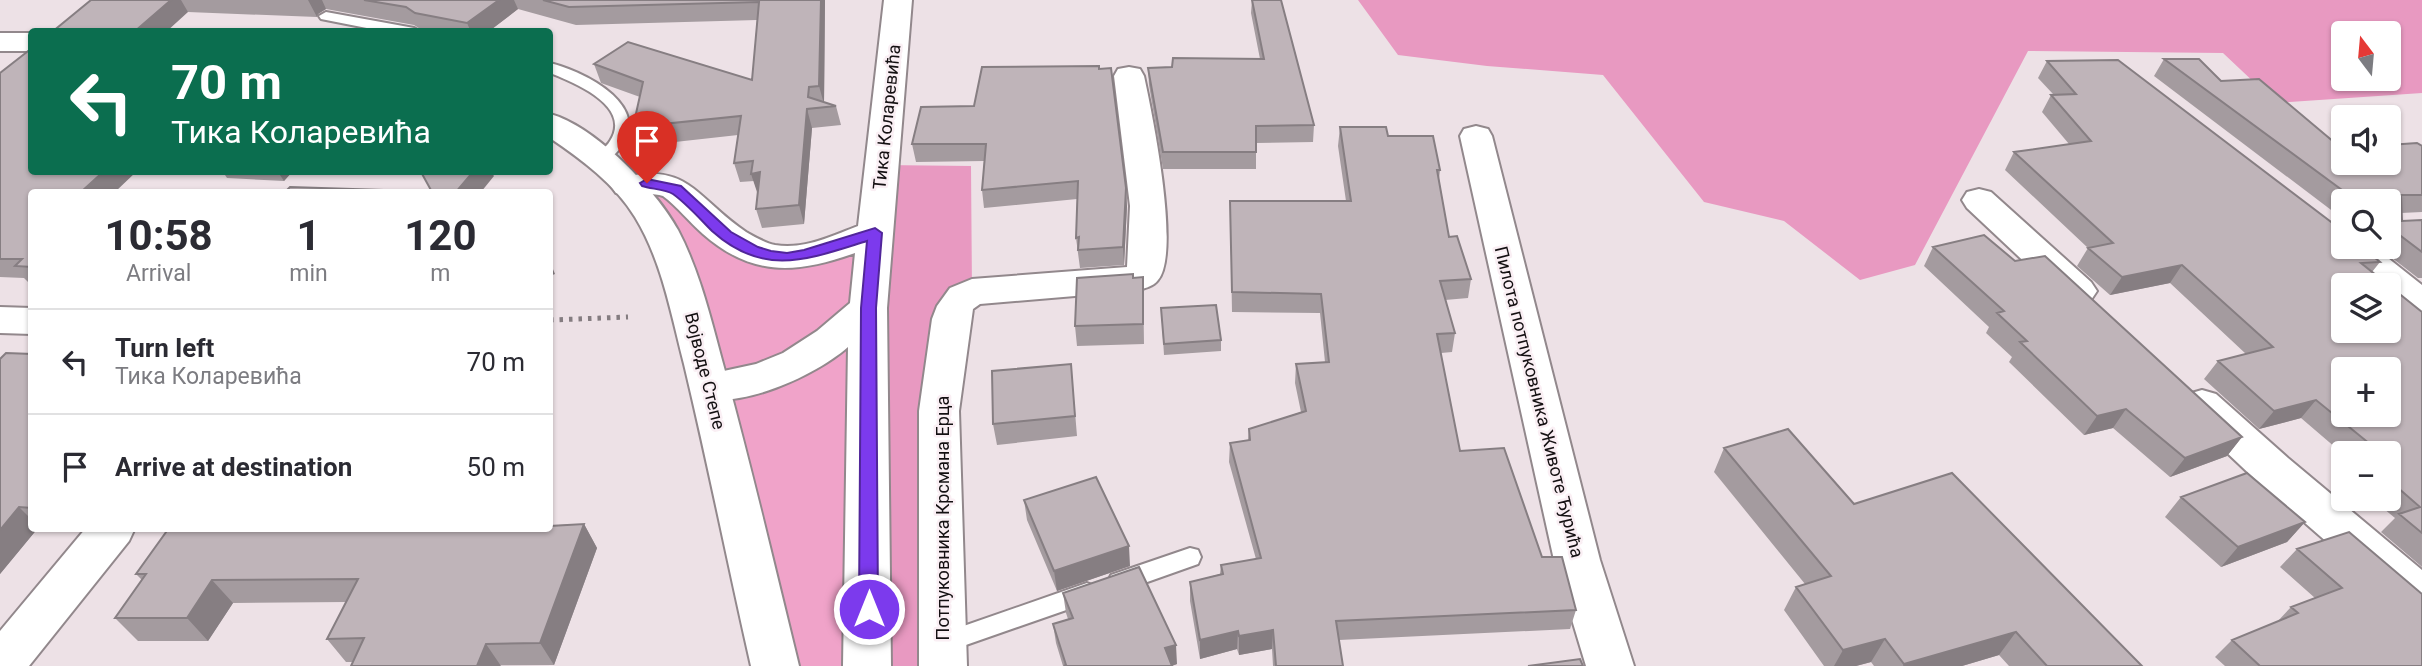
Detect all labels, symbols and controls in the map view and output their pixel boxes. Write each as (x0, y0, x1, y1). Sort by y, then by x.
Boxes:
north arrow (2331, 21, 2401, 91)
map controls (2331, 21, 2401, 511)
street label: Тика Коларевића (868, 43, 905, 191)
text: 70 m (171, 54, 282, 111)
icon: left (56, 56, 147, 147)
button: sound (2331, 105, 2401, 175)
pin (617, 111, 677, 183)
text: Тика Коларевића (171, 113, 431, 151)
icon: arrive (628, 122, 666, 160)
button: search (2331, 189, 2401, 259)
text: 10:58 (105, 211, 213, 260)
text: 1 (296, 211, 321, 260)
text: 120 (404, 211, 477, 260)
street label: Пилота потпуковника Животе Ђурића (1491, 244, 1588, 560)
text: Arrival (126, 260, 191, 287)
text: min (289, 260, 328, 287)
text: m (430, 260, 450, 287)
button: layers (2331, 273, 2401, 343)
street label: Војводе Степе (681, 310, 730, 432)
text: Turn left (115, 333, 214, 363)
icon: left (56, 343, 94, 381)
text: 70 m (467, 347, 525, 377)
button: + (2331, 357, 2401, 427)
text: Тика Коларевића (115, 363, 302, 390)
street label: Потпуковника Крсмана Ерца (932, 396, 953, 640)
button: − (2331, 441, 2401, 511)
icon: arrive (56, 448, 94, 486)
text: Arrive at destination (115, 452, 352, 482)
text: 50 m (467, 452, 525, 482)
position arrow (832, 572, 906, 646)

